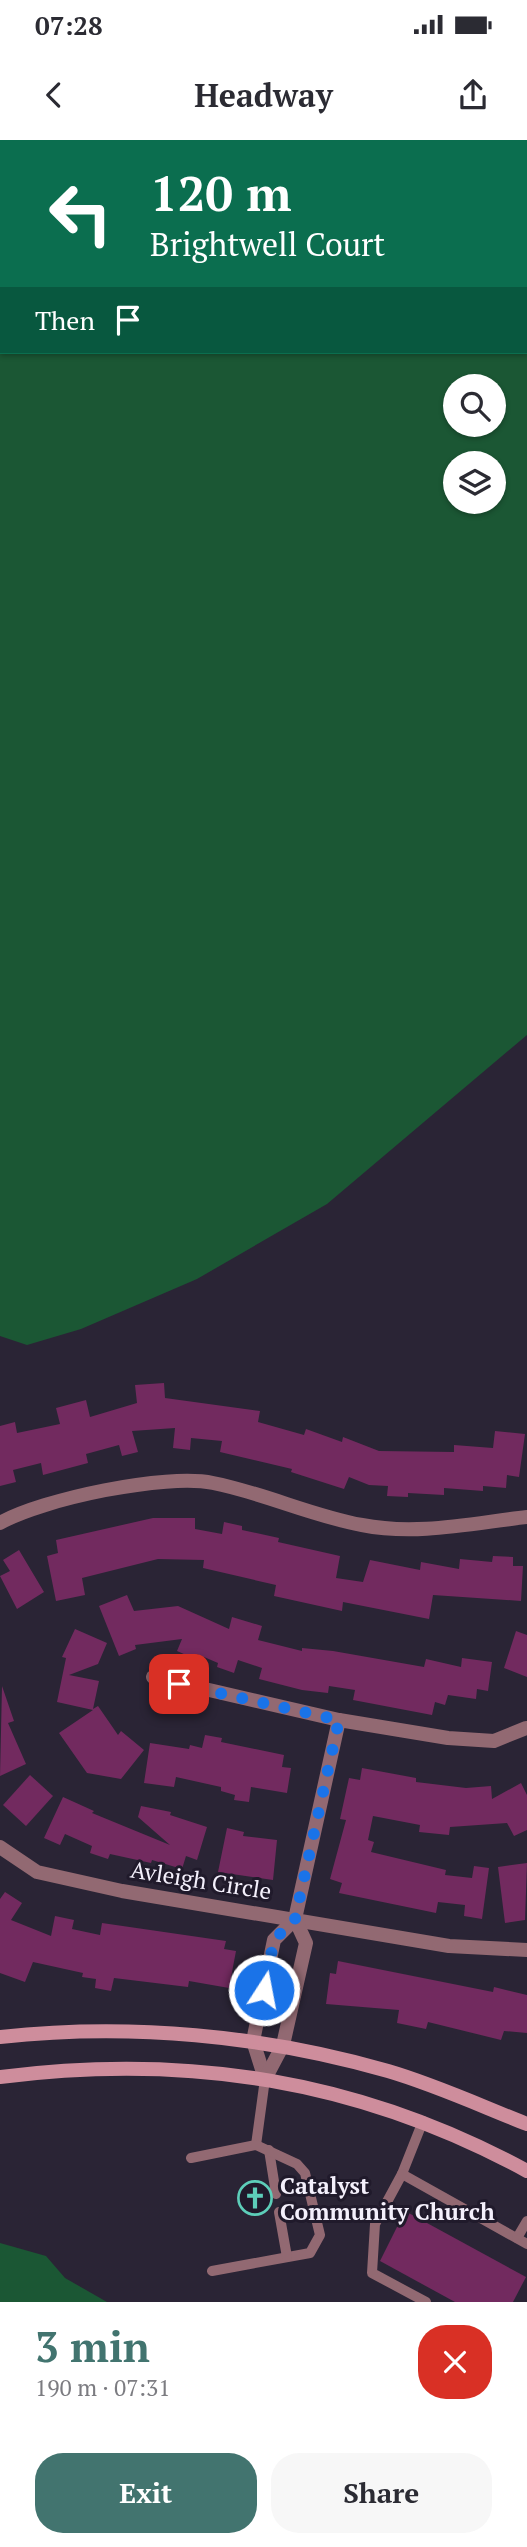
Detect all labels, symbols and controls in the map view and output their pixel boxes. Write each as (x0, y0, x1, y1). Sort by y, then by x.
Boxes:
text: 07:28 (35, 8, 103, 42)
text: Headway (194, 74, 333, 116)
icon: back (35, 76, 73, 114)
icon: share (454, 76, 492, 114)
text: 120 m (150, 160, 292, 225)
icon: left (35, 168, 126, 259)
text: Brightwell Court (150, 223, 385, 265)
icon: arrive (109, 301, 147, 339)
text: Then (35, 303, 95, 337)
map controls (443, 374, 506, 514)
button: search (443, 374, 506, 437)
button: layers (443, 451, 506, 514)
pin (149, 1654, 209, 1714)
icon: arrive (160, 1665, 198, 1703)
street label: Avleigh Circle (128, 1854, 274, 1906)
position arrow (227, 1953, 301, 2027)
place label: Catalyst Community Church (280, 2170, 495, 2227)
church icon: Catalyst Community Church (236, 2179, 274, 2217)
text: 3 min (35, 2318, 150, 2374)
button: close (418, 2325, 492, 2399)
text: 190 m · 07:31 (35, 2372, 170, 2403)
button: Exit (35, 2453, 257, 2533)
button: Share (271, 2453, 492, 2533)

